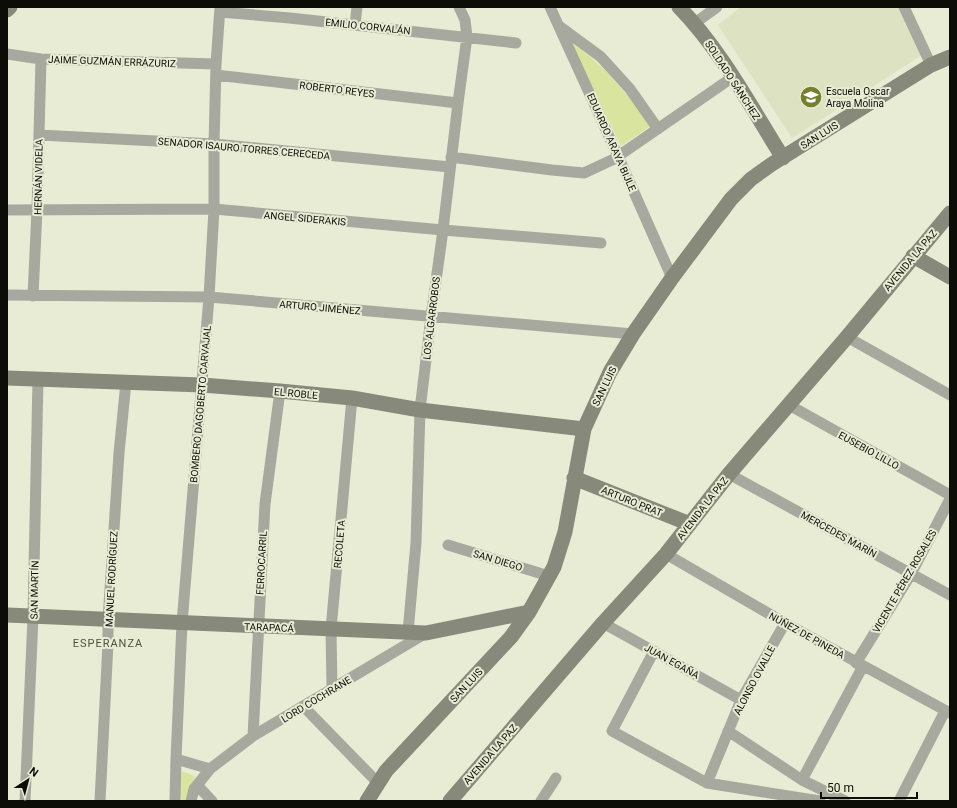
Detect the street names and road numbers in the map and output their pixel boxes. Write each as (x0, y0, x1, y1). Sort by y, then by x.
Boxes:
street label: EMILIO CORVALÁN (325, 16, 411, 36)
street label: SOLDADO SÁNCHEZ (703, 38, 763, 122)
street label: JAIME GUZMÁN ERRÁZURIZ (48, 53, 176, 69)
street label: ROBERTO REYES (299, 79, 375, 100)
street label: EDUARDO ARAYA BIJLE (585, 92, 638, 193)
street label: SAN LUIS (798, 120, 840, 151)
street label: SENADOR ISAURO TORRES CERECEDA (157, 135, 331, 162)
street label: HERNÁN VIDELA (31, 139, 45, 215)
street label: ANGEL SIDERAKIS (263, 209, 347, 228)
street label: AVENIDA LA PAZ (882, 228, 939, 293)
street label: LOS ALGARROBOS (421, 276, 442, 360)
street label: ARTURO JIMÉNEZ (279, 297, 361, 317)
street label: BOMBERO DAGOBERTO CARVAJAL (188, 324, 213, 483)
street label: SAN LUIS (590, 365, 619, 408)
street label: EL ROBLE (274, 386, 319, 401)
street label: EUSEBIO LILLO (837, 429, 901, 472)
street label: AVENIDA LA PAZ (675, 475, 730, 542)
street label: ARTURO PRAT (600, 484, 664, 519)
street label: MERCEDES MARÍN (799, 508, 879, 560)
street label: RECOLETA (332, 519, 347, 569)
street label: VICENTE PÉREZ ROSALES (869, 527, 939, 635)
street label: FERROCARRIL (254, 530, 269, 595)
street label: MANUEL RODRÍGUEZ (102, 531, 120, 627)
street label: SAN DIEGO (472, 548, 524, 573)
street label: SAN MARTÍN (27, 560, 41, 620)
street label: NÚÑEZ DE PINEDA (767, 609, 847, 661)
street label: TARAPACÁ (244, 620, 295, 634)
street label: JUAN EGAÑA (643, 641, 702, 681)
street label: ALONSO OVALLE (732, 644, 777, 717)
street label: SAN LUIS (448, 666, 485, 705)
street label: LORD COCHRANE (279, 674, 354, 725)
street label: AVENIDA LA PAZ (461, 722, 519, 787)

